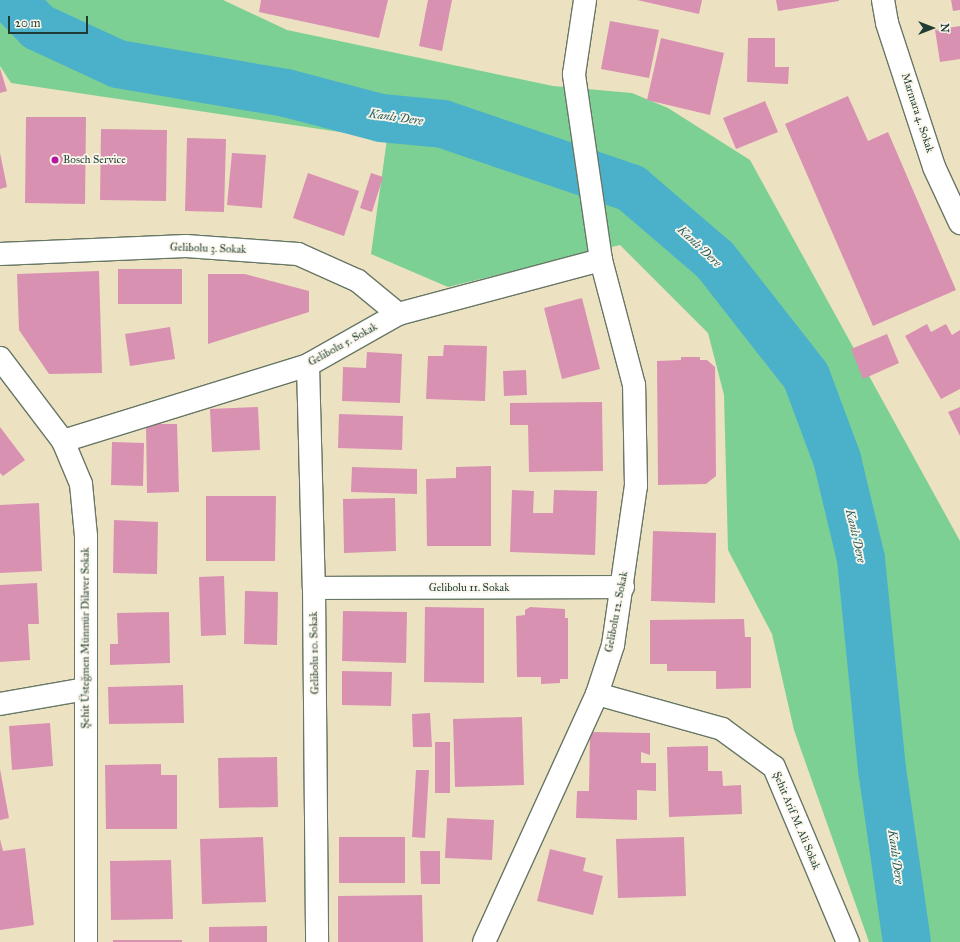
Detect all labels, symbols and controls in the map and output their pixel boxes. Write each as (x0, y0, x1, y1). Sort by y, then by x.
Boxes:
scale bar (10, 8, 90, 34)
north arrow (912, 8, 952, 48)
text: 20 m (15, 16, 41, 30)
text: N (938, 23, 951, 33)
street label: Marmara 4. Sokak (898, 72, 936, 154)
water label: Kanlı Dere (368, 107, 424, 129)
place label: Bosch Service (63, 153, 126, 167)
marker: Bosch Service (50, 155, 60, 165)
water label: Kanlı Dere (674, 223, 724, 271)
street label: Gelibolu 3. Sokak (170, 241, 246, 257)
street label: Gelibolu 5. Sokak (306, 321, 380, 369)
water label: Kanlı Dere (842, 508, 868, 564)
street label: Şehit Üsteğmen Münmür Dilaver Sokak (79, 547, 93, 729)
street label: Gelibolu 12. Sokak (603, 570, 631, 654)
street label: Gelibolu 11. Sokak (429, 581, 509, 595)
street label: Gelibolu 10. Sokak (308, 612, 322, 694)
street label: Şehit Arif M. Ali Sokak (769, 770, 823, 872)
water label: Kanlı Dere (884, 829, 906, 885)

